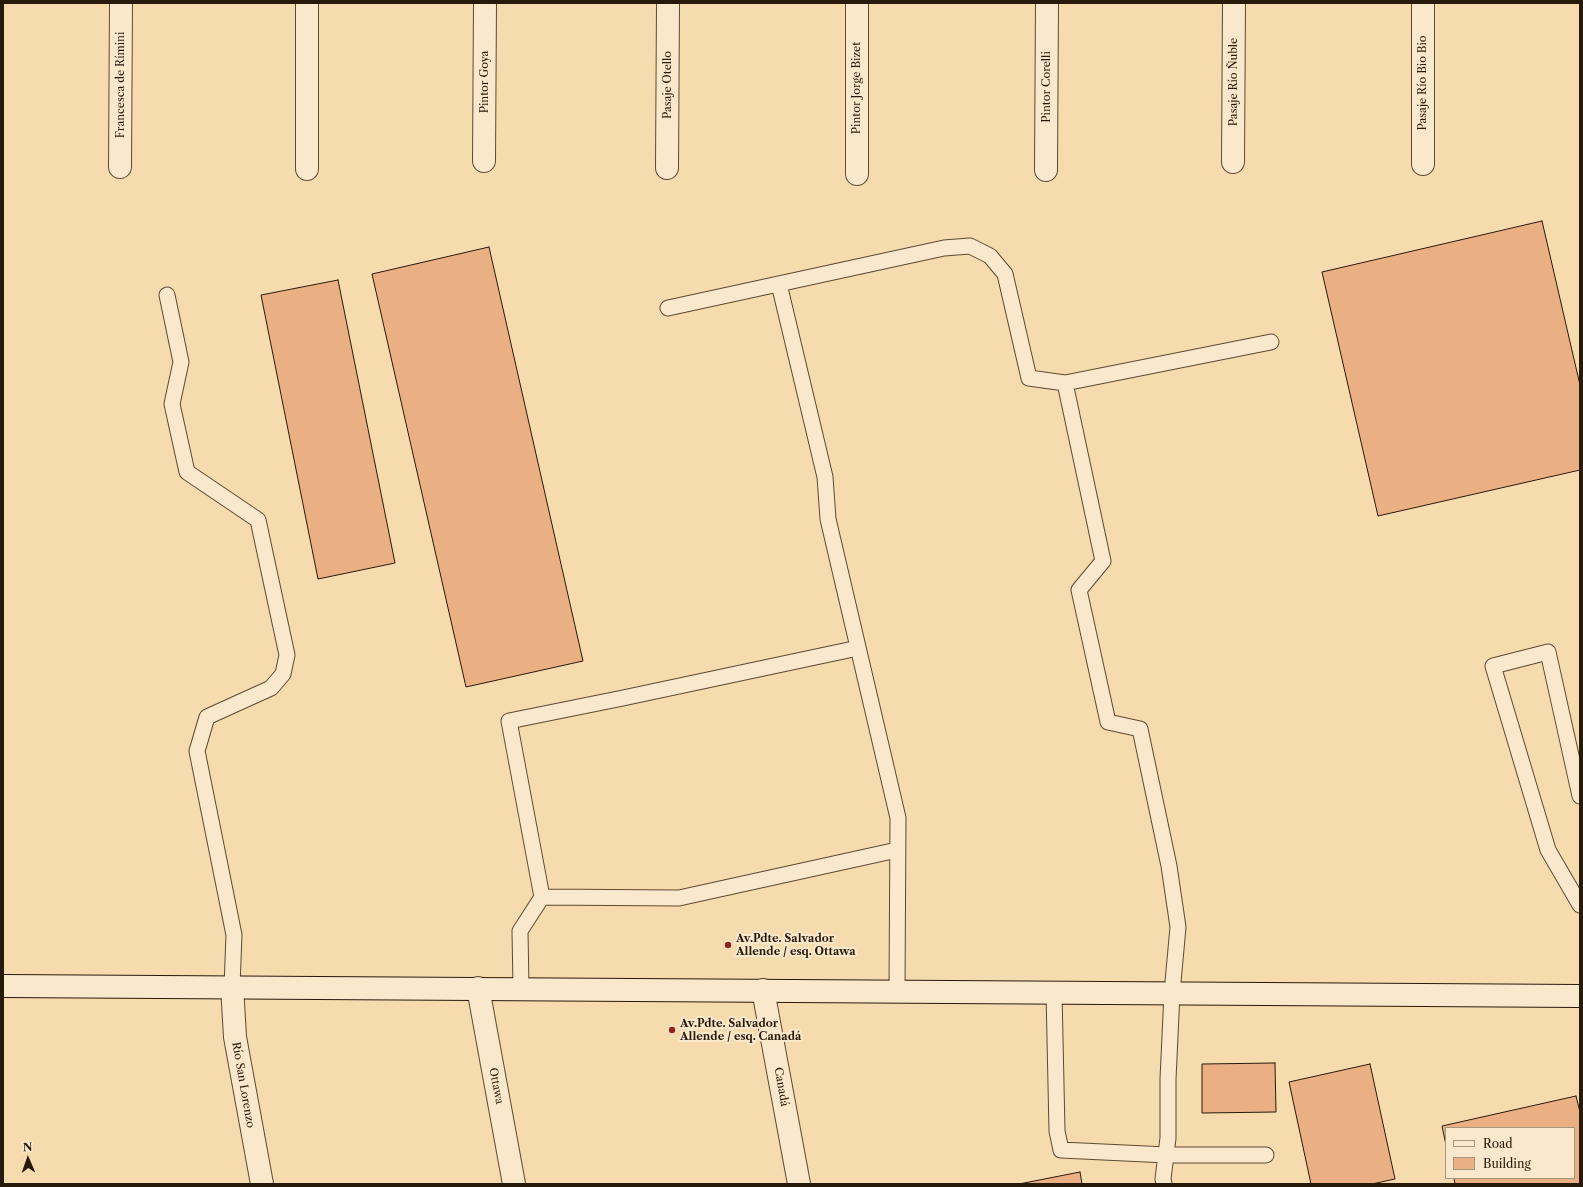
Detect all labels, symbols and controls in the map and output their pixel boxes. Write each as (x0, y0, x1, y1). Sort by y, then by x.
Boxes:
street label: Francesca de Rímini (114, 32, 128, 138)
street label: Pasaje Río Bio Bio (1416, 35, 1430, 131)
street label: Pasaje Río Ñuble (1227, 38, 1241, 126)
street label: Pintor Jorge Bizet (850, 42, 864, 134)
street label: Pintor Goya (478, 51, 492, 113)
street label: Pasaje Otello (661, 51, 675, 119)
street label: Pintor Corelli (1040, 51, 1054, 123)
place label: Av.Pdte. Salvador Allende / esq. Ottawa (736, 932, 856, 958)
marker: Av.Pdte. Salvador Allende / esq. Ottawa (723, 940, 733, 950)
place label: Av.Pdte. Salvador Allende / esq. Canadá (680, 1017, 801, 1043)
marker: Av.Pdte. Salvador Allende / esq. Canadá (667, 1025, 677, 1035)
street label: Río San Lorenzo (229, 1041, 257, 1129)
street label: Canadá (771, 1066, 791, 1108)
street label: Ottawa (486, 1067, 506, 1105)
legend (1445, 1127, 1575, 1179)
text: Road (1483, 1136, 1513, 1151)
north arrow (8, 1139, 48, 1179)
text: N (23, 1140, 33, 1154)
text: Building (1483, 1156, 1531, 1171)

